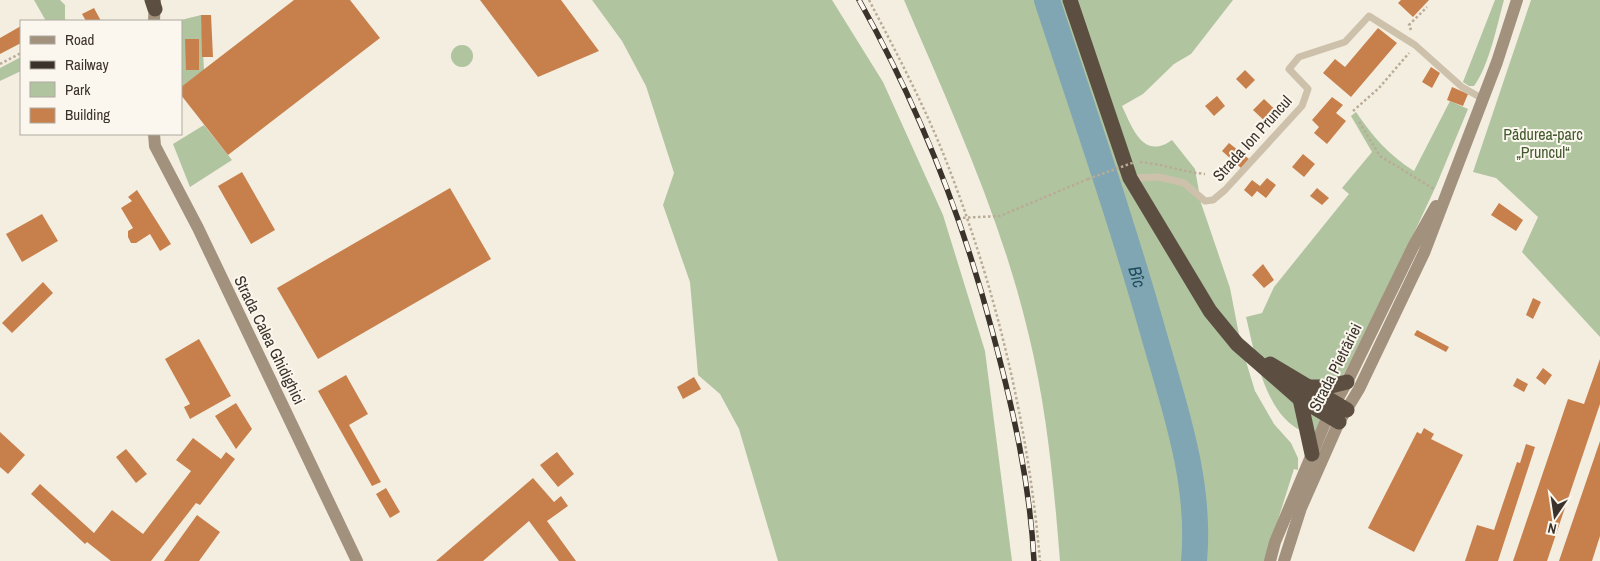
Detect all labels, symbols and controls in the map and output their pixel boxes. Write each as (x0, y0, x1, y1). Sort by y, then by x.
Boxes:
legend (20, 20, 182, 135)
text: Road (65, 29, 94, 50)
text: Railway (65, 54, 110, 75)
text: Park (65, 79, 91, 100)
street label: Strada Ion Pruncul (1207, 90, 1297, 186)
text: Building (65, 104, 110, 125)
park label: Pădurea-parc „Pruncul“ (1503, 123, 1583, 163)
water label: Bîc (1122, 263, 1153, 291)
street label: Strada Calea Ghidighici (229, 272, 311, 408)
street label: Strada Pietrăriei (1303, 319, 1367, 415)
north arrow (1530, 491, 1580, 541)
text: N (1546, 519, 1558, 538)

